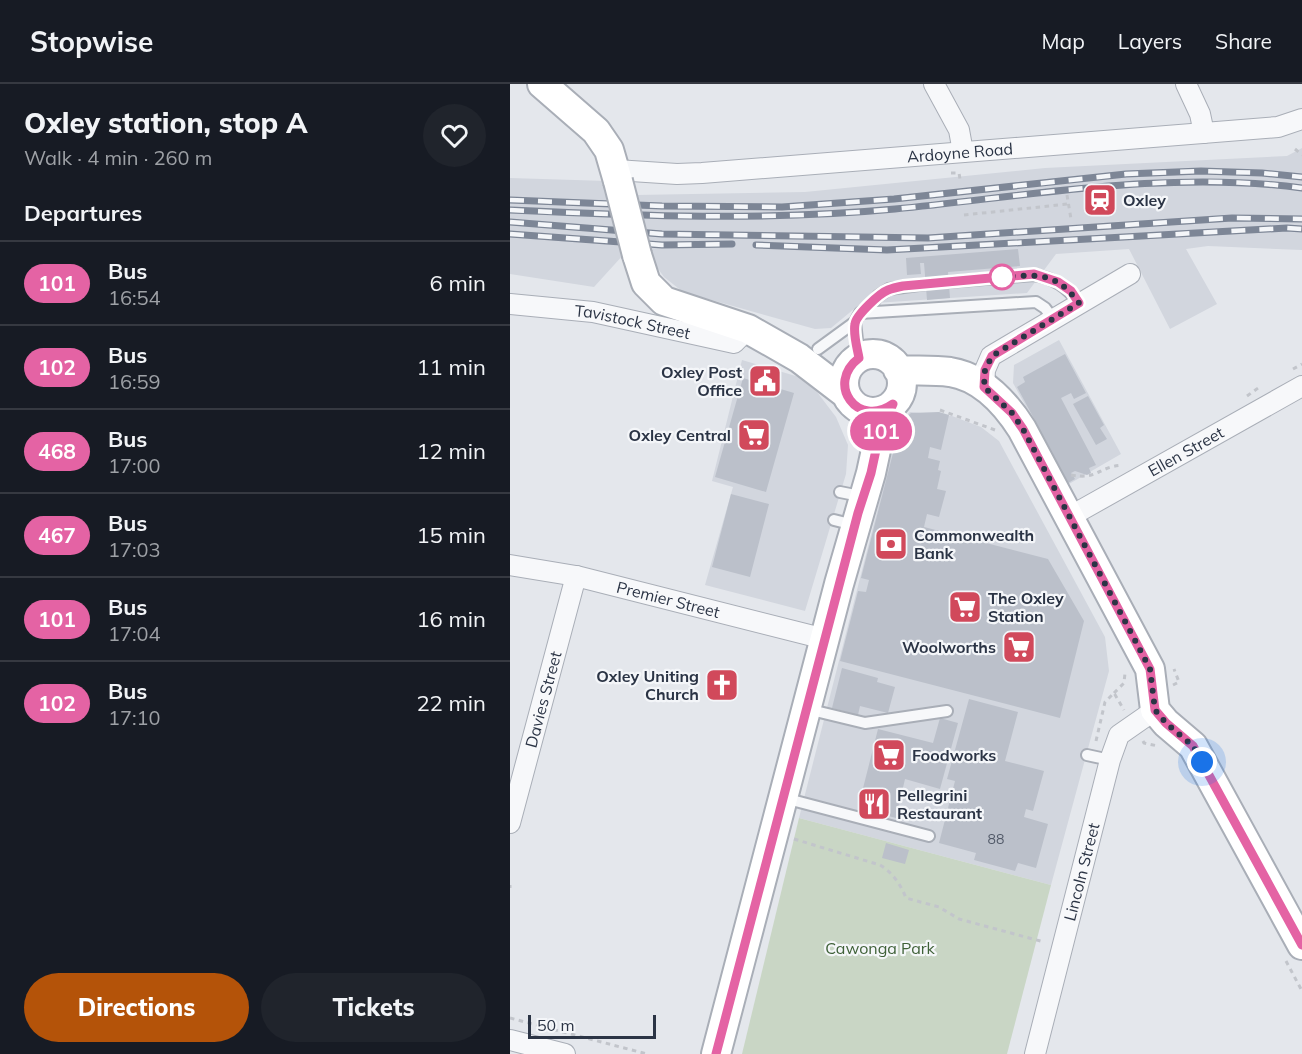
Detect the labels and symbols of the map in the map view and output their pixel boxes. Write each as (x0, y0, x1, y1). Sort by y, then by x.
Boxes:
street label: Ardoyne Road (906, 138, 1014, 167)
station icon: Oxley (1082, 182, 1118, 218)
place label: Oxley (1123, 190, 1166, 210)
unlabelled marker (989, 264, 1015, 290)
street label: Tavistock Street (574, 300, 693, 343)
place label: Oxley Post Office (661, 362, 742, 400)
public building icon: Oxley Post Office (747, 363, 783, 399)
line badge: 101 (846, 412, 916, 450)
supermarket icon: Oxley Central (736, 417, 772, 453)
street label: Ellen Street (1144, 422, 1228, 481)
place label: Oxley Central (629, 425, 731, 445)
place label: Commonwealth Bank (914, 525, 1034, 563)
bank icon: Commonwealth Bank (873, 526, 909, 562)
street label: Premier Street (615, 577, 722, 622)
place label: The Oxley Station (988, 588, 1064, 626)
supermarket icon: The Oxley Station (947, 589, 983, 625)
supermarket icon: Woolworths (1001, 629, 1037, 665)
place label: Woolworths (902, 637, 996, 657)
street label: Davies Street (521, 649, 566, 750)
place label: Oxley Uniting Church (596, 666, 699, 704)
church icon: Oxley Uniting Church (704, 667, 740, 703)
supermarket icon: Foodworks (871, 737, 907, 773)
place label: Foodworks (912, 745, 996, 765)
your location (1187, 747, 1217, 777)
place label: Pellegrini Restaurant (897, 785, 982, 823)
restaurant icon: Pellegrini Restaurant (856, 786, 892, 822)
street label: Lincoln Street (1059, 820, 1104, 923)
house number: 88 (988, 830, 1004, 848)
park label: Cawonga Park (825, 938, 936, 958)
scale bar (528, 1012, 656, 1040)

